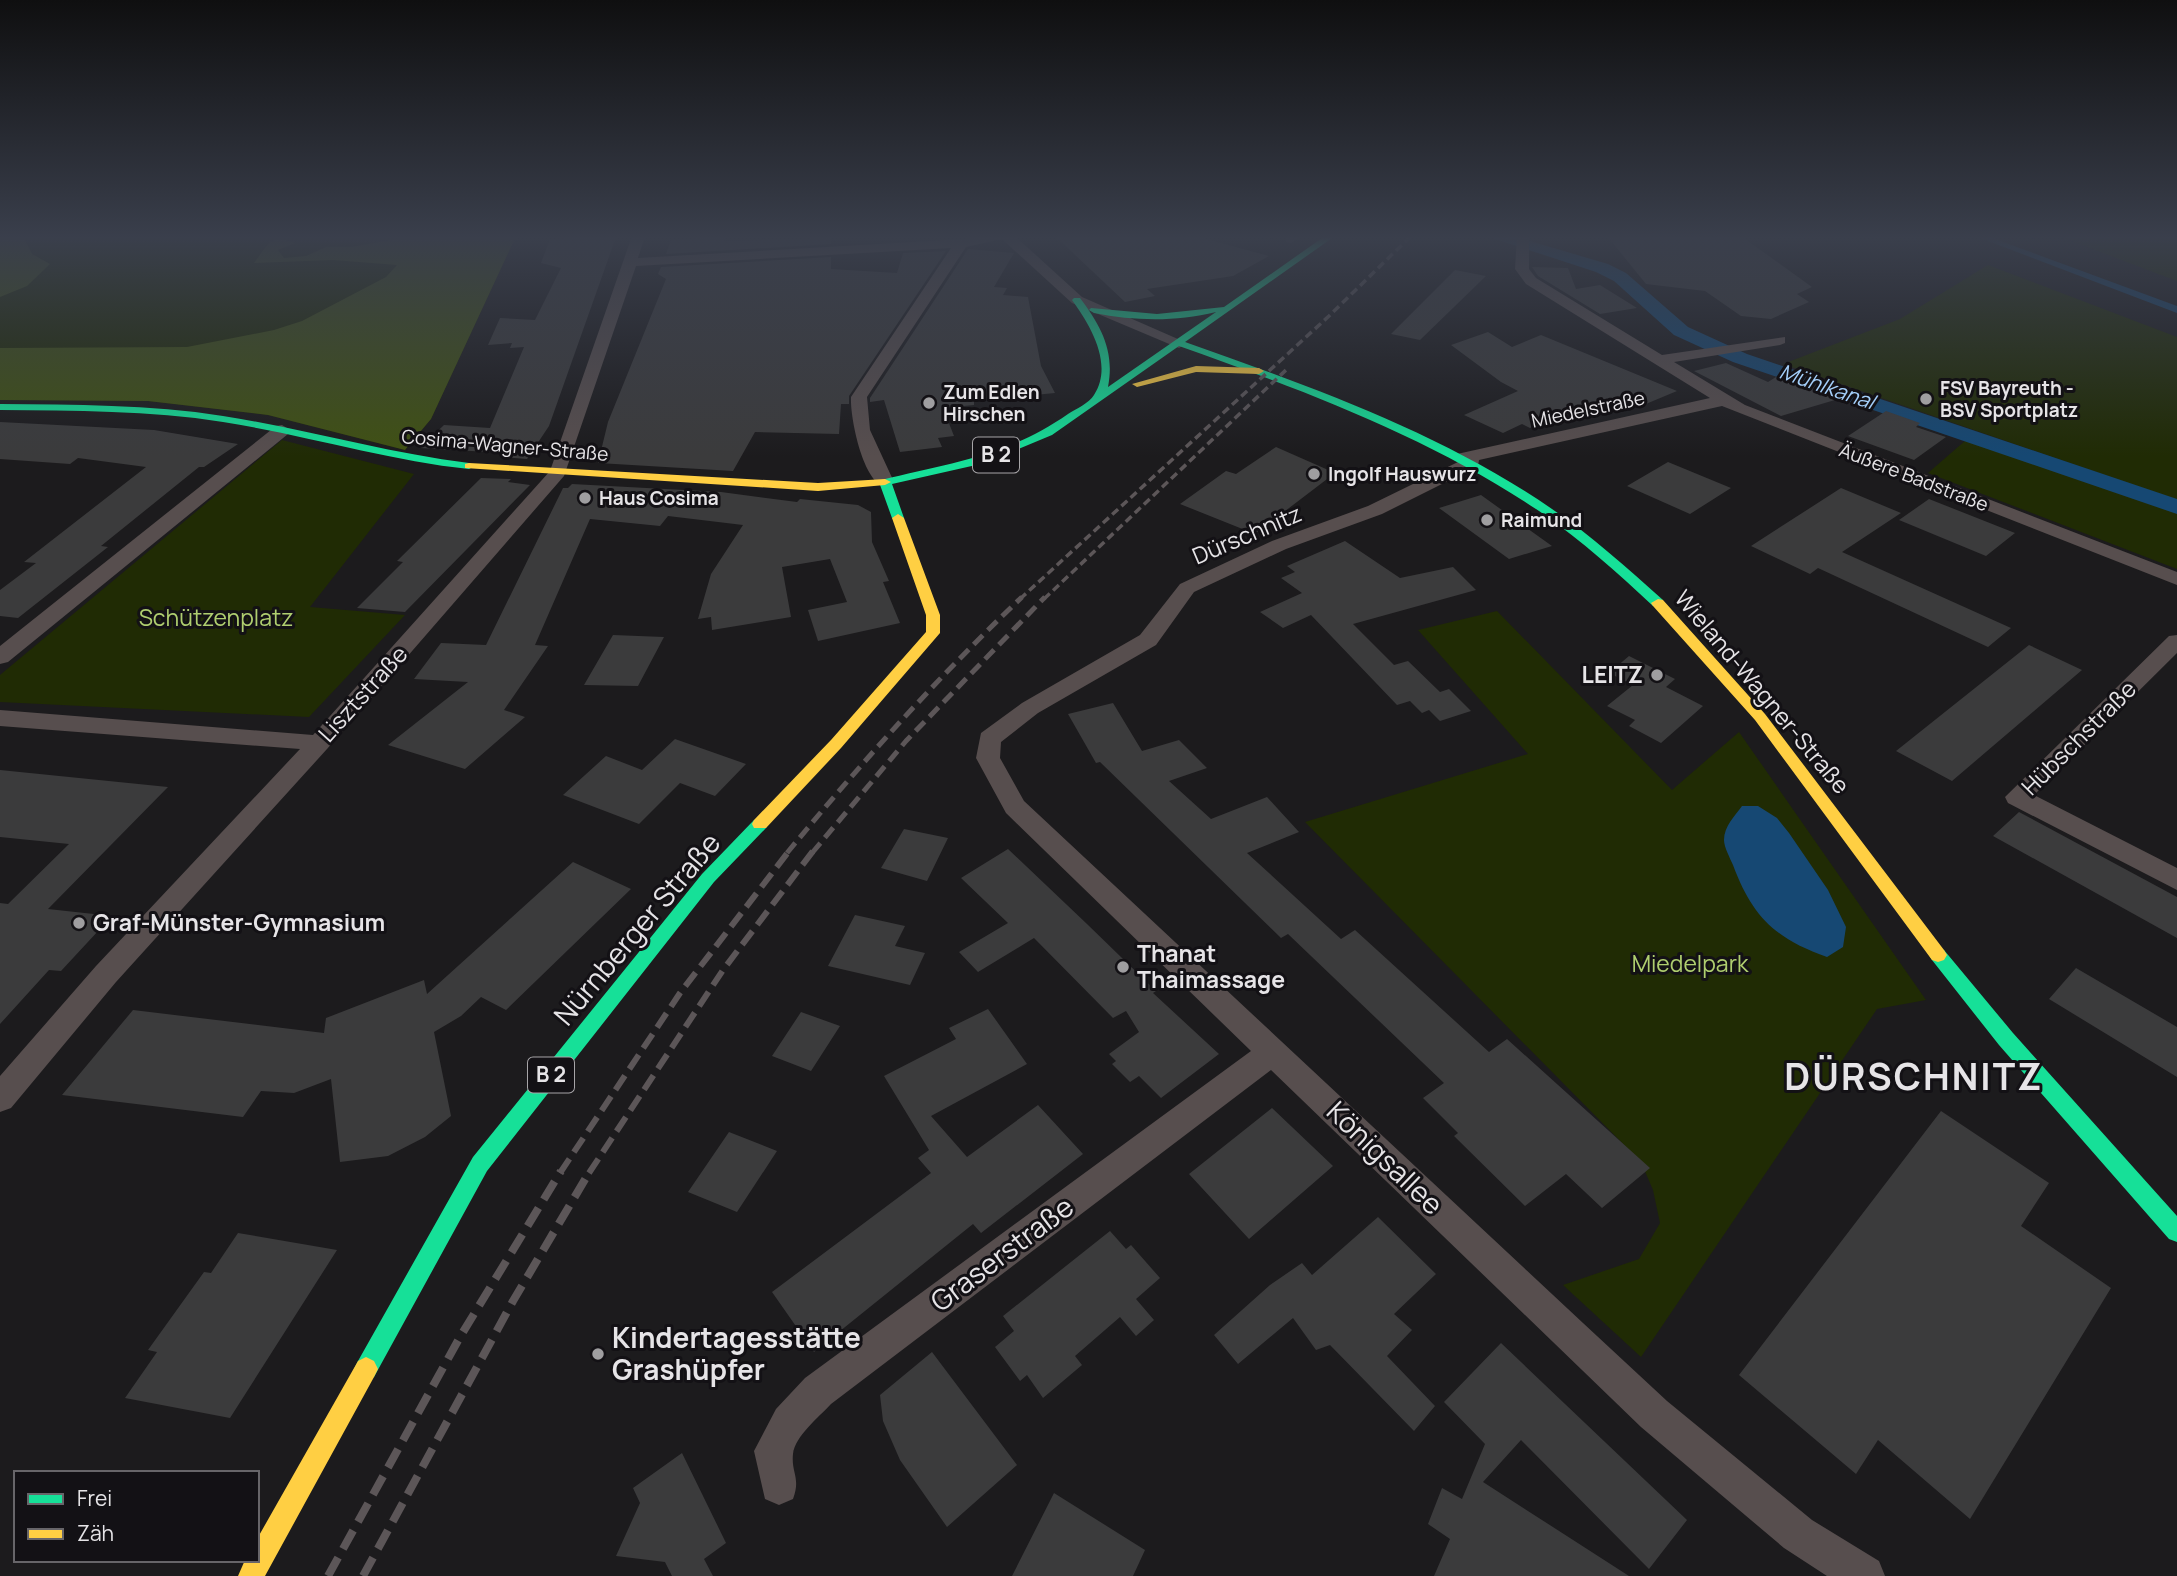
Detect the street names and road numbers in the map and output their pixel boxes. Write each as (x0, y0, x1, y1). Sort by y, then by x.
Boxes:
street label: Miedelstraße (1529, 384, 1647, 434)
street label: Cosima-Wagner-Straße (400, 423, 610, 467)
street label: Äußere Badstraße (1836, 437, 1992, 517)
road number: B 2 (973, 438, 1019, 472)
street label: Dürschnitz (1187, 497, 1306, 571)
street label: Wieland-Wagner-Straße (1668, 583, 1858, 800)
street label: Lisztstraße (310, 638, 414, 749)
street label: Hübschstraße (2014, 673, 2143, 802)
street label: Nürnberger Straße (544, 824, 728, 1033)
road number: B 2 (528, 1058, 574, 1092)
street label: Königsallee (1319, 1092, 1452, 1222)
street label: Graserstraße (922, 1187, 1081, 1319)

